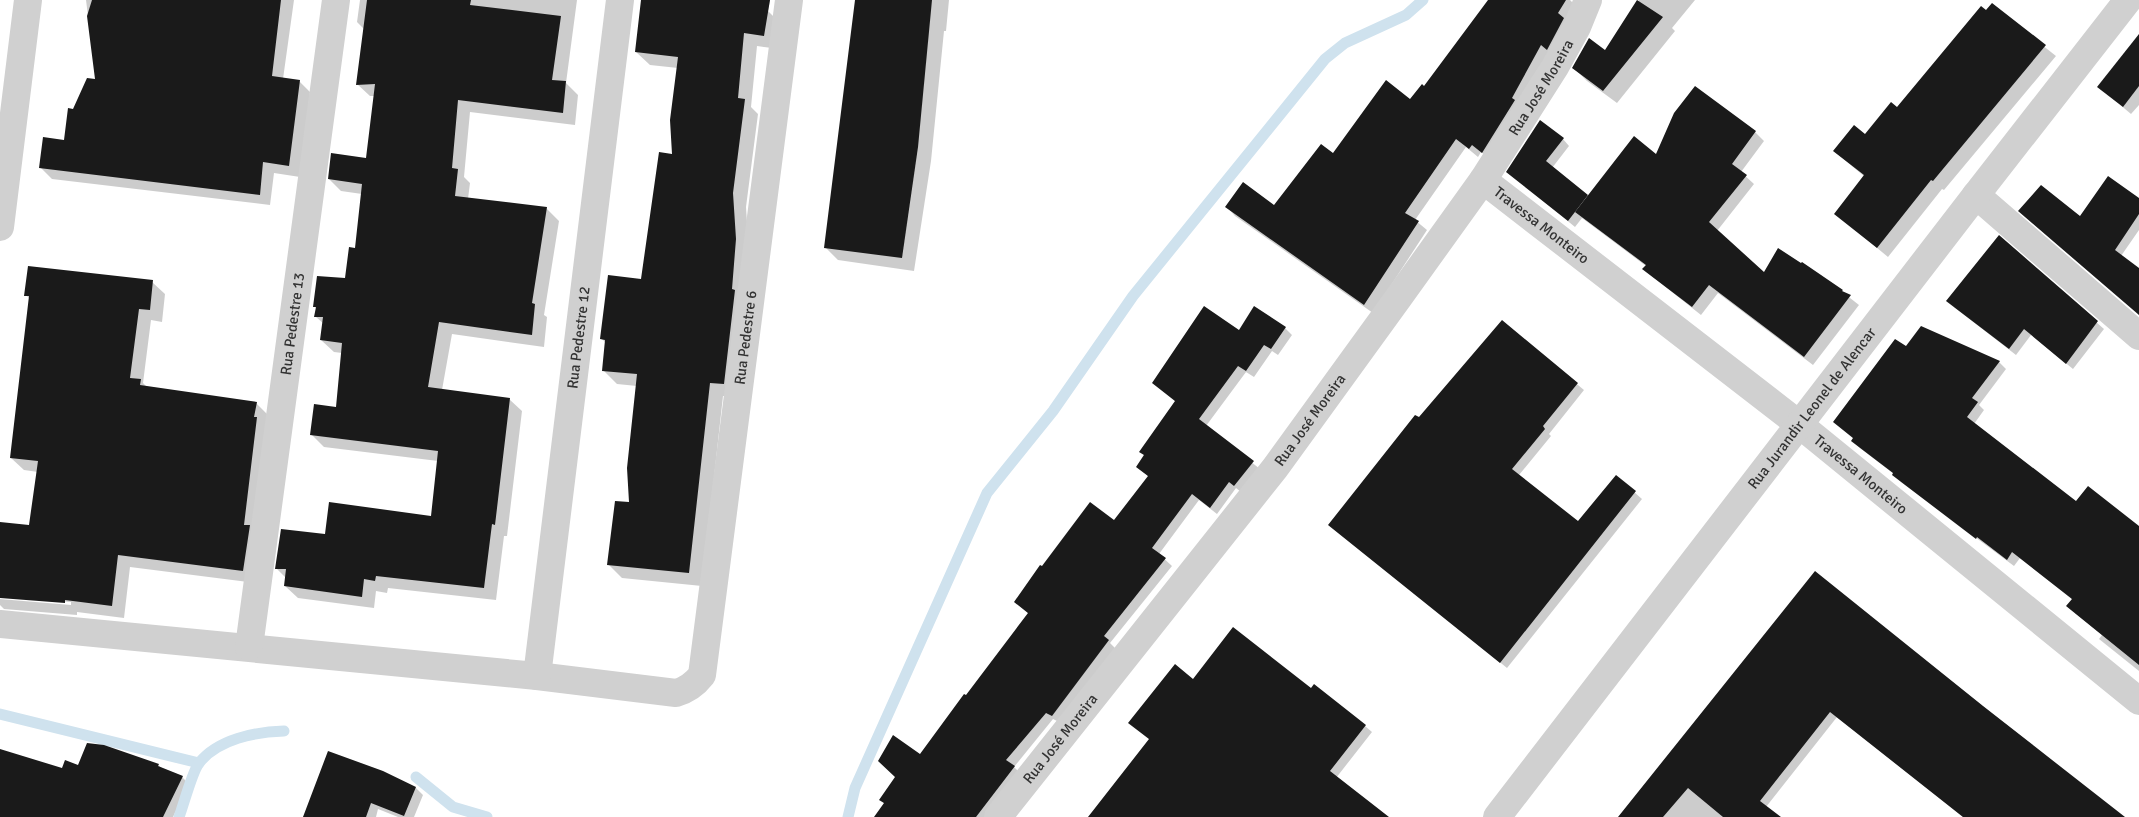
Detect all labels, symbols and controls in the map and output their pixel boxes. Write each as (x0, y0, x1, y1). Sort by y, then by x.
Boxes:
street label: Rua José Moreira (1505, 36, 1577, 139)
street label: Travessa Monteiro (1490, 183, 1593, 268)
street label: Rua Pedestre 13 (277, 272, 308, 376)
street label: Rua Pedestre 12 (563, 285, 594, 390)
street label: Rua Pedestre 6 (731, 289, 760, 386)
street label: Rua Jurandir Leonel de Alencar (1744, 323, 1880, 493)
street label: Rua José Moreira (1270, 370, 1349, 470)
street label: Travessa Monteiro (1810, 431, 1911, 518)
street label: Rua José Moreira (1019, 690, 1101, 787)

